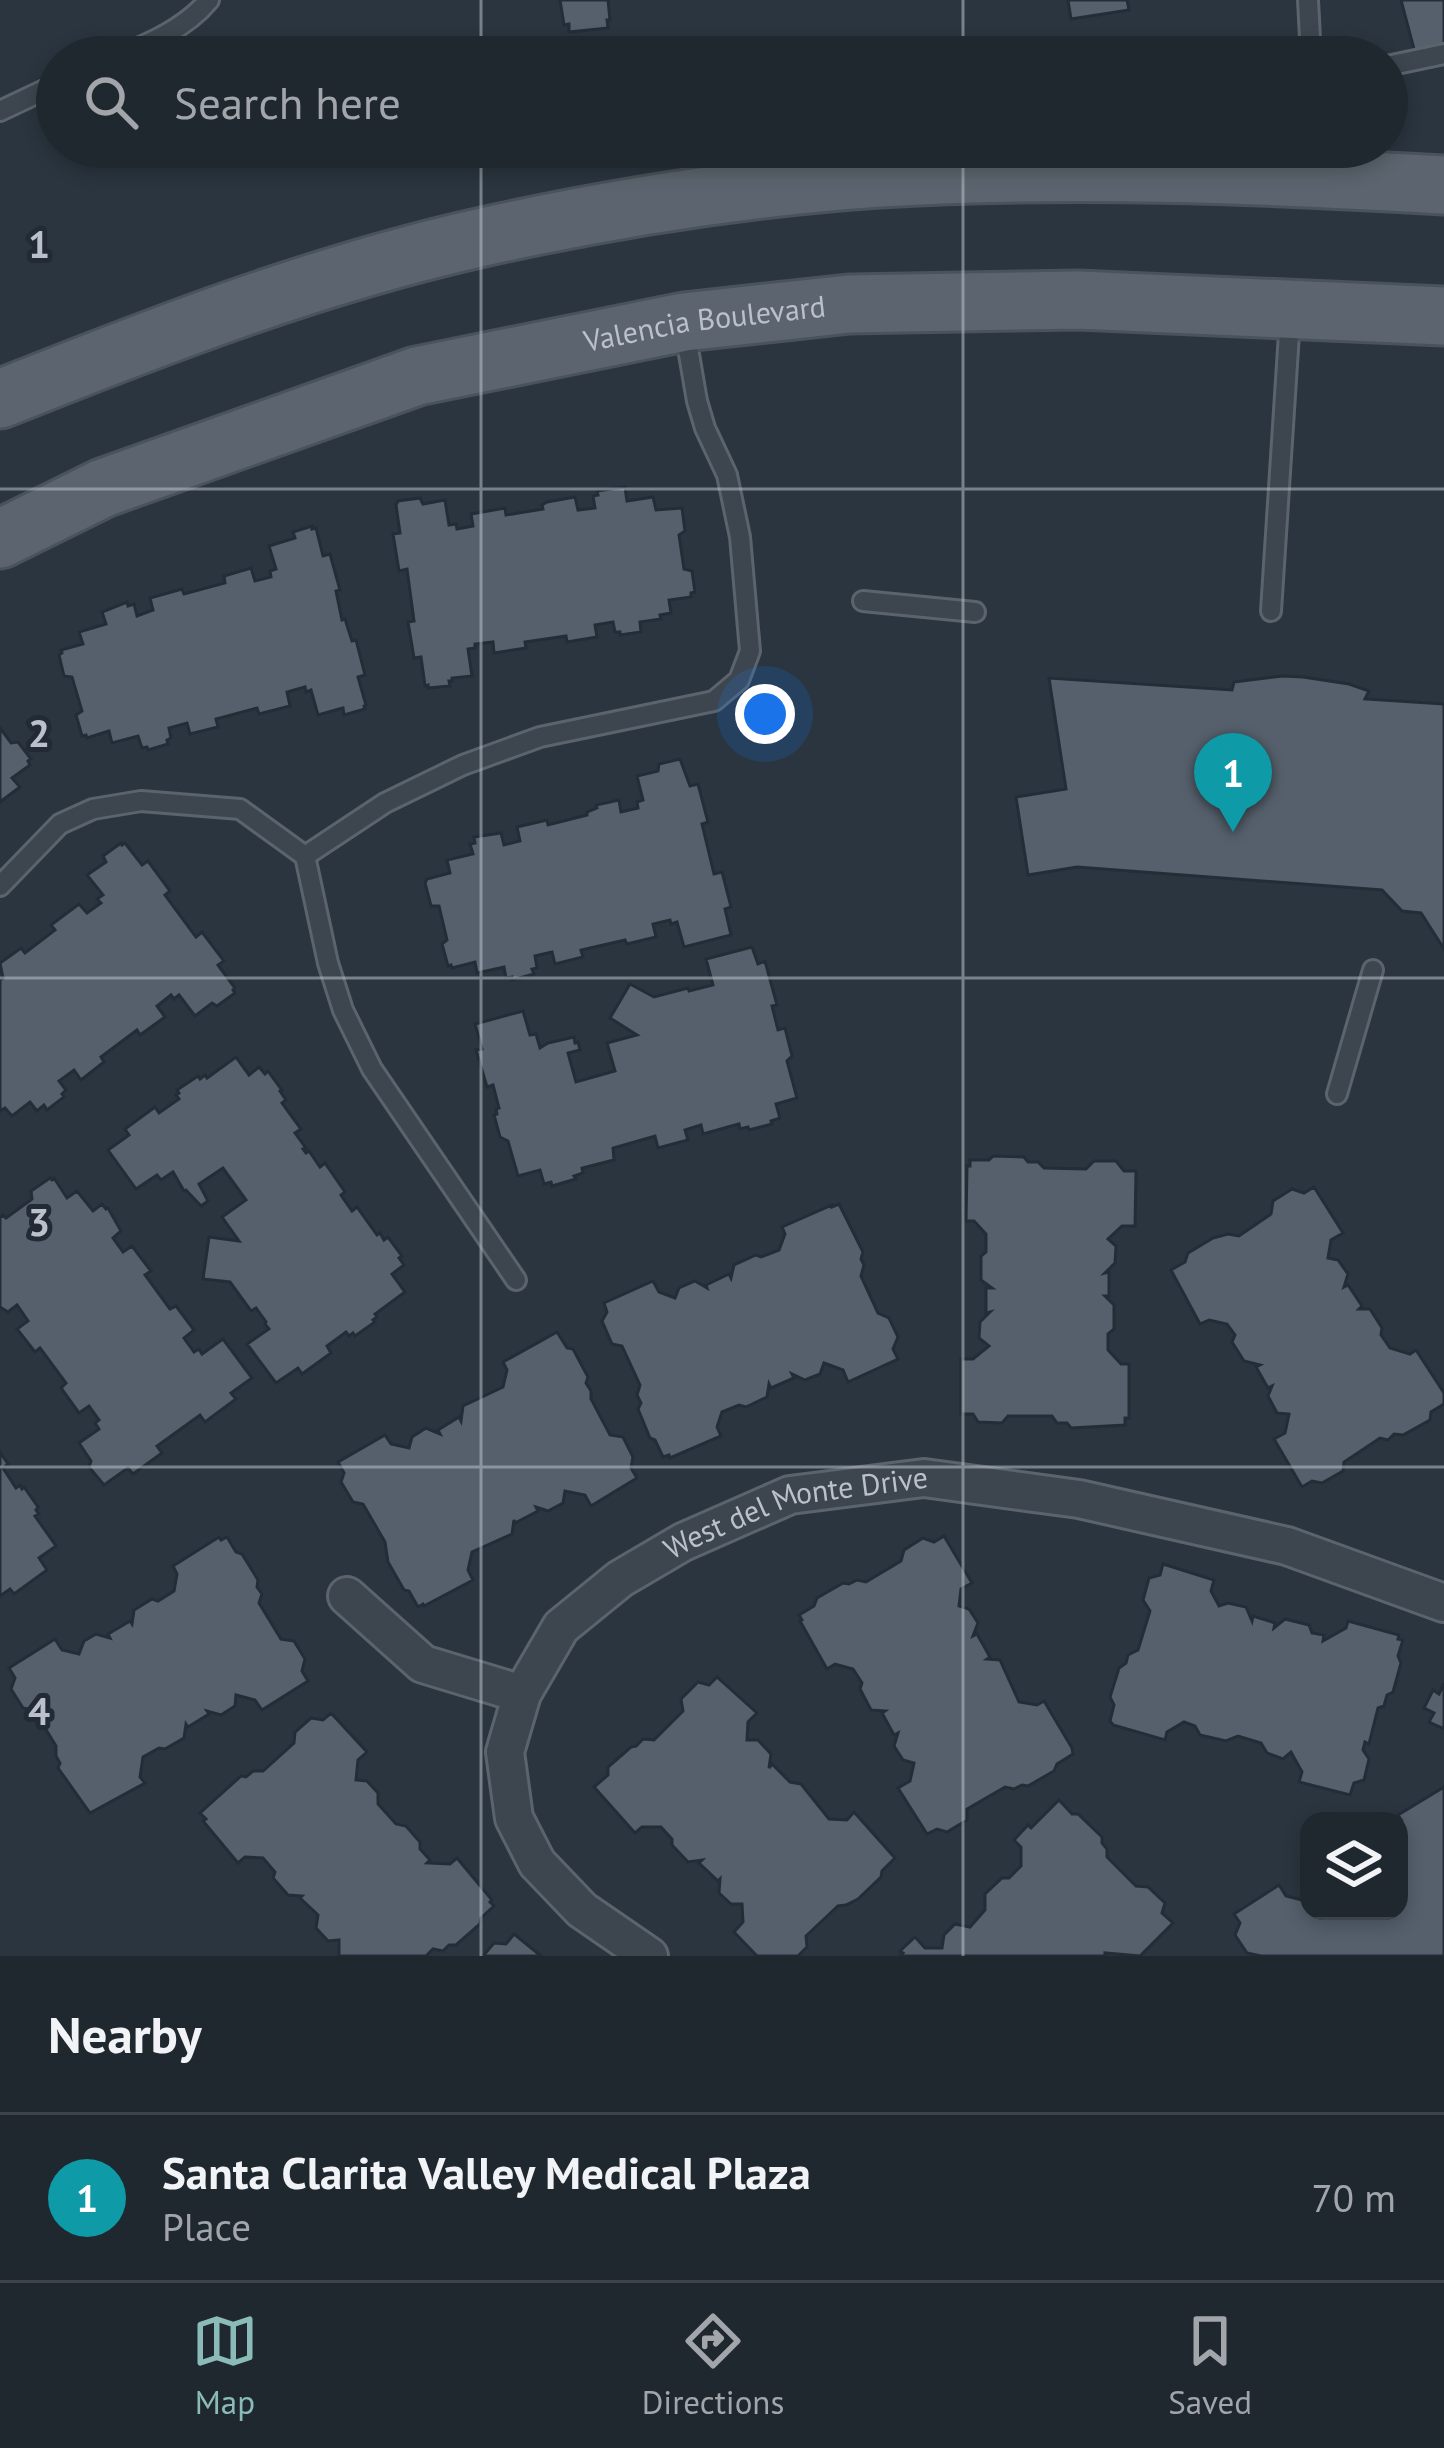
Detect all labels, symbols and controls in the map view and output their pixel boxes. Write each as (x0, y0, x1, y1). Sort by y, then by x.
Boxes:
search box (36, 36, 1408, 168)
icon: search (78, 69, 144, 135)
text: Search here (174, 73, 401, 131)
text: 1 (28, 218, 50, 269)
street label: Valencia Boulevard (579, 286, 828, 360)
your location (735, 684, 795, 744)
text: 2 (28, 707, 50, 758)
pin: 1 (1194, 733, 1272, 832)
text: 3 (28, 1196, 50, 1247)
street label: West del Monte Drive (656, 1457, 930, 1567)
text: 4 (28, 1685, 50, 1736)
map controls (1300, 1812, 1408, 1920)
button: layers (1300, 1812, 1408, 1920)
text: Nearby (48, 2001, 202, 2067)
text: Santa Clarita Valley Medical Plaza (162, 2143, 811, 2201)
text: 1 (76, 2172, 98, 2223)
text: 70 m (1311, 2172, 1396, 2223)
text: Place (162, 2201, 251, 2252)
tab: Map (192, 2308, 258, 2423)
tab: Directions (642, 2308, 784, 2423)
tab: Saved (1168, 2308, 1252, 2423)

